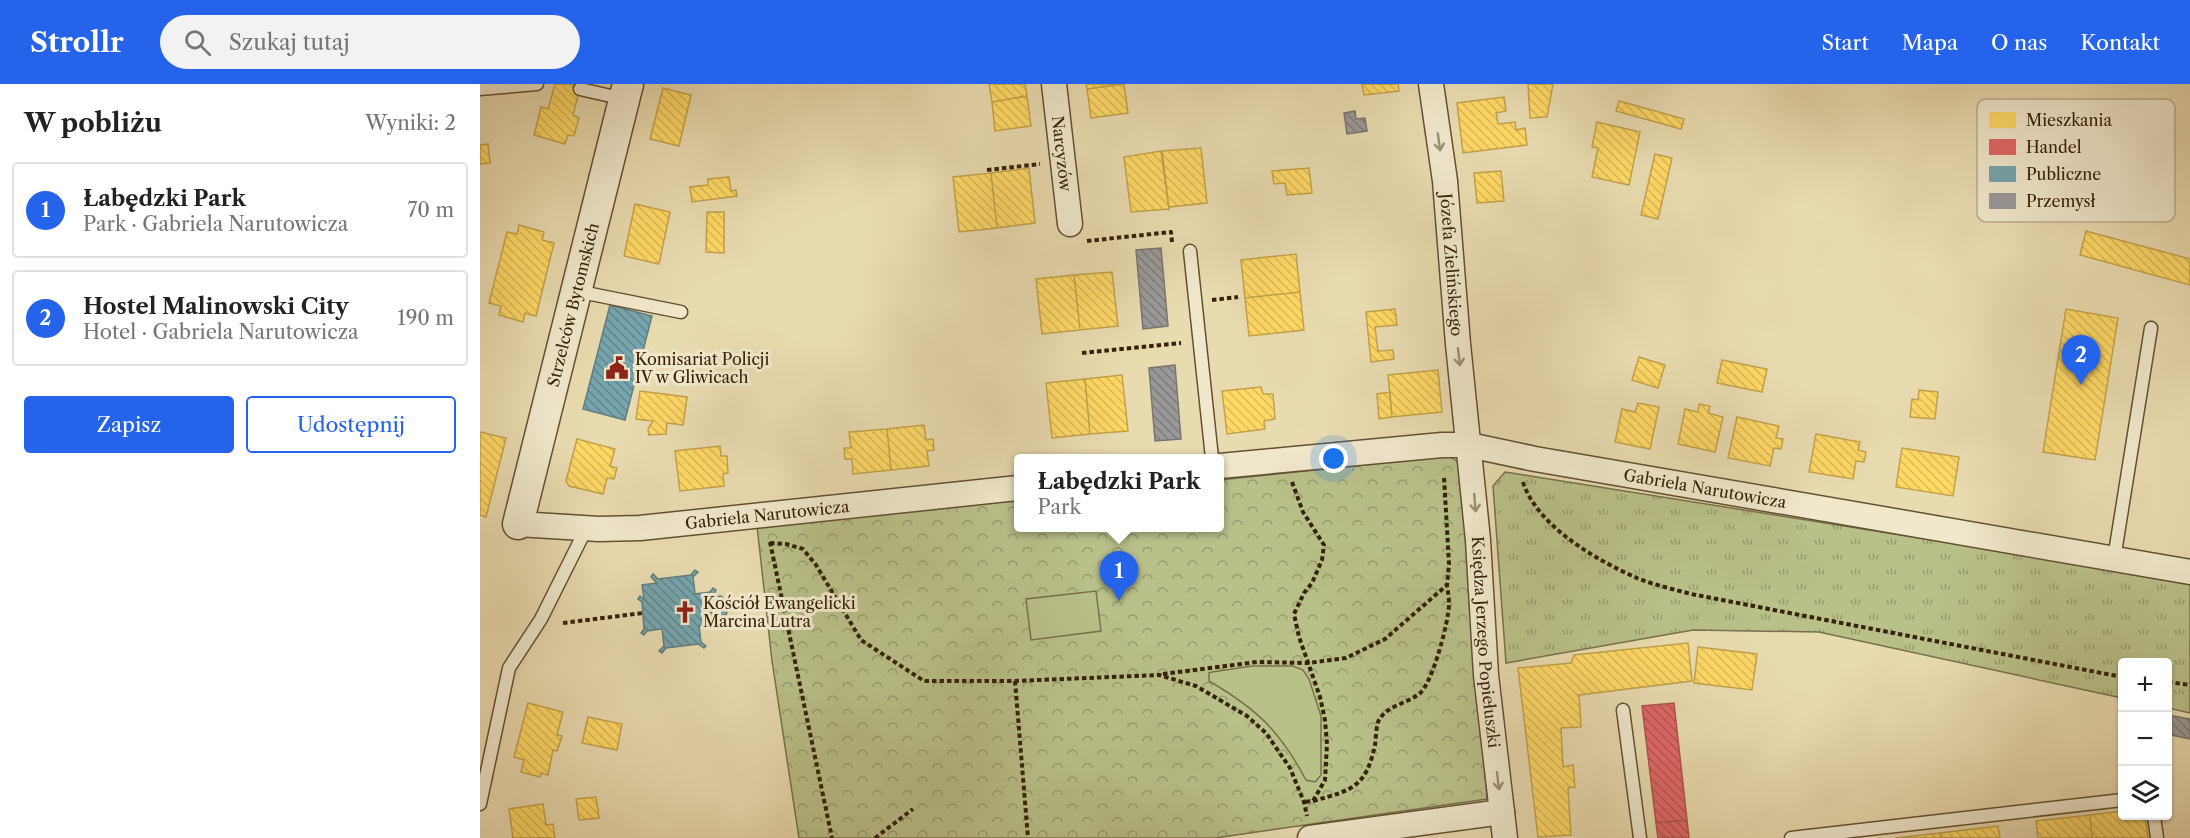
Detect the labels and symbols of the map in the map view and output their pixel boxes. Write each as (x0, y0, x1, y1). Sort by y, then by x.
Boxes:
legend (1977, 99, 2175, 222)
text: Mieszkania (2026, 110, 2112, 130)
street label: Narcyzów (1048, 115, 1076, 193)
one-way arrow (1434, 131, 1445, 151)
text: Handel (2026, 137, 2082, 157)
text: Publiczne (2026, 164, 2101, 184)
street label: Józefa Zielińskiego (1436, 190, 1467, 337)
text: Przemysł (2026, 191, 2096, 211)
street label: Strzelców Bytomskich (543, 221, 603, 389)
pin: 2 (2062, 336, 2100, 385)
one-way arrow (1454, 346, 1465, 366)
place label: Komisariat Policji IV w Gliwicach (635, 349, 769, 387)
public building icon: Komisariat Policji IV w Gliwicach (604, 355, 630, 381)
your location (1319, 444, 1348, 473)
street label: Gabriela Narutowicza (1622, 464, 1789, 512)
one-way arrow (1469, 492, 1480, 512)
street label: Gabriela Narutowicza (684, 496, 851, 533)
street label: Księdza Jerzego Popiełuszki (1468, 536, 1504, 749)
pin: 1 (1100, 552, 1138, 601)
place label: Kościół Ewangelicki Marcina Lutra (703, 593, 856, 631)
church icon: Kościół Ewangelicki Marcina Lutra (672, 599, 698, 625)
one-way arrow (1493, 770, 1504, 790)

